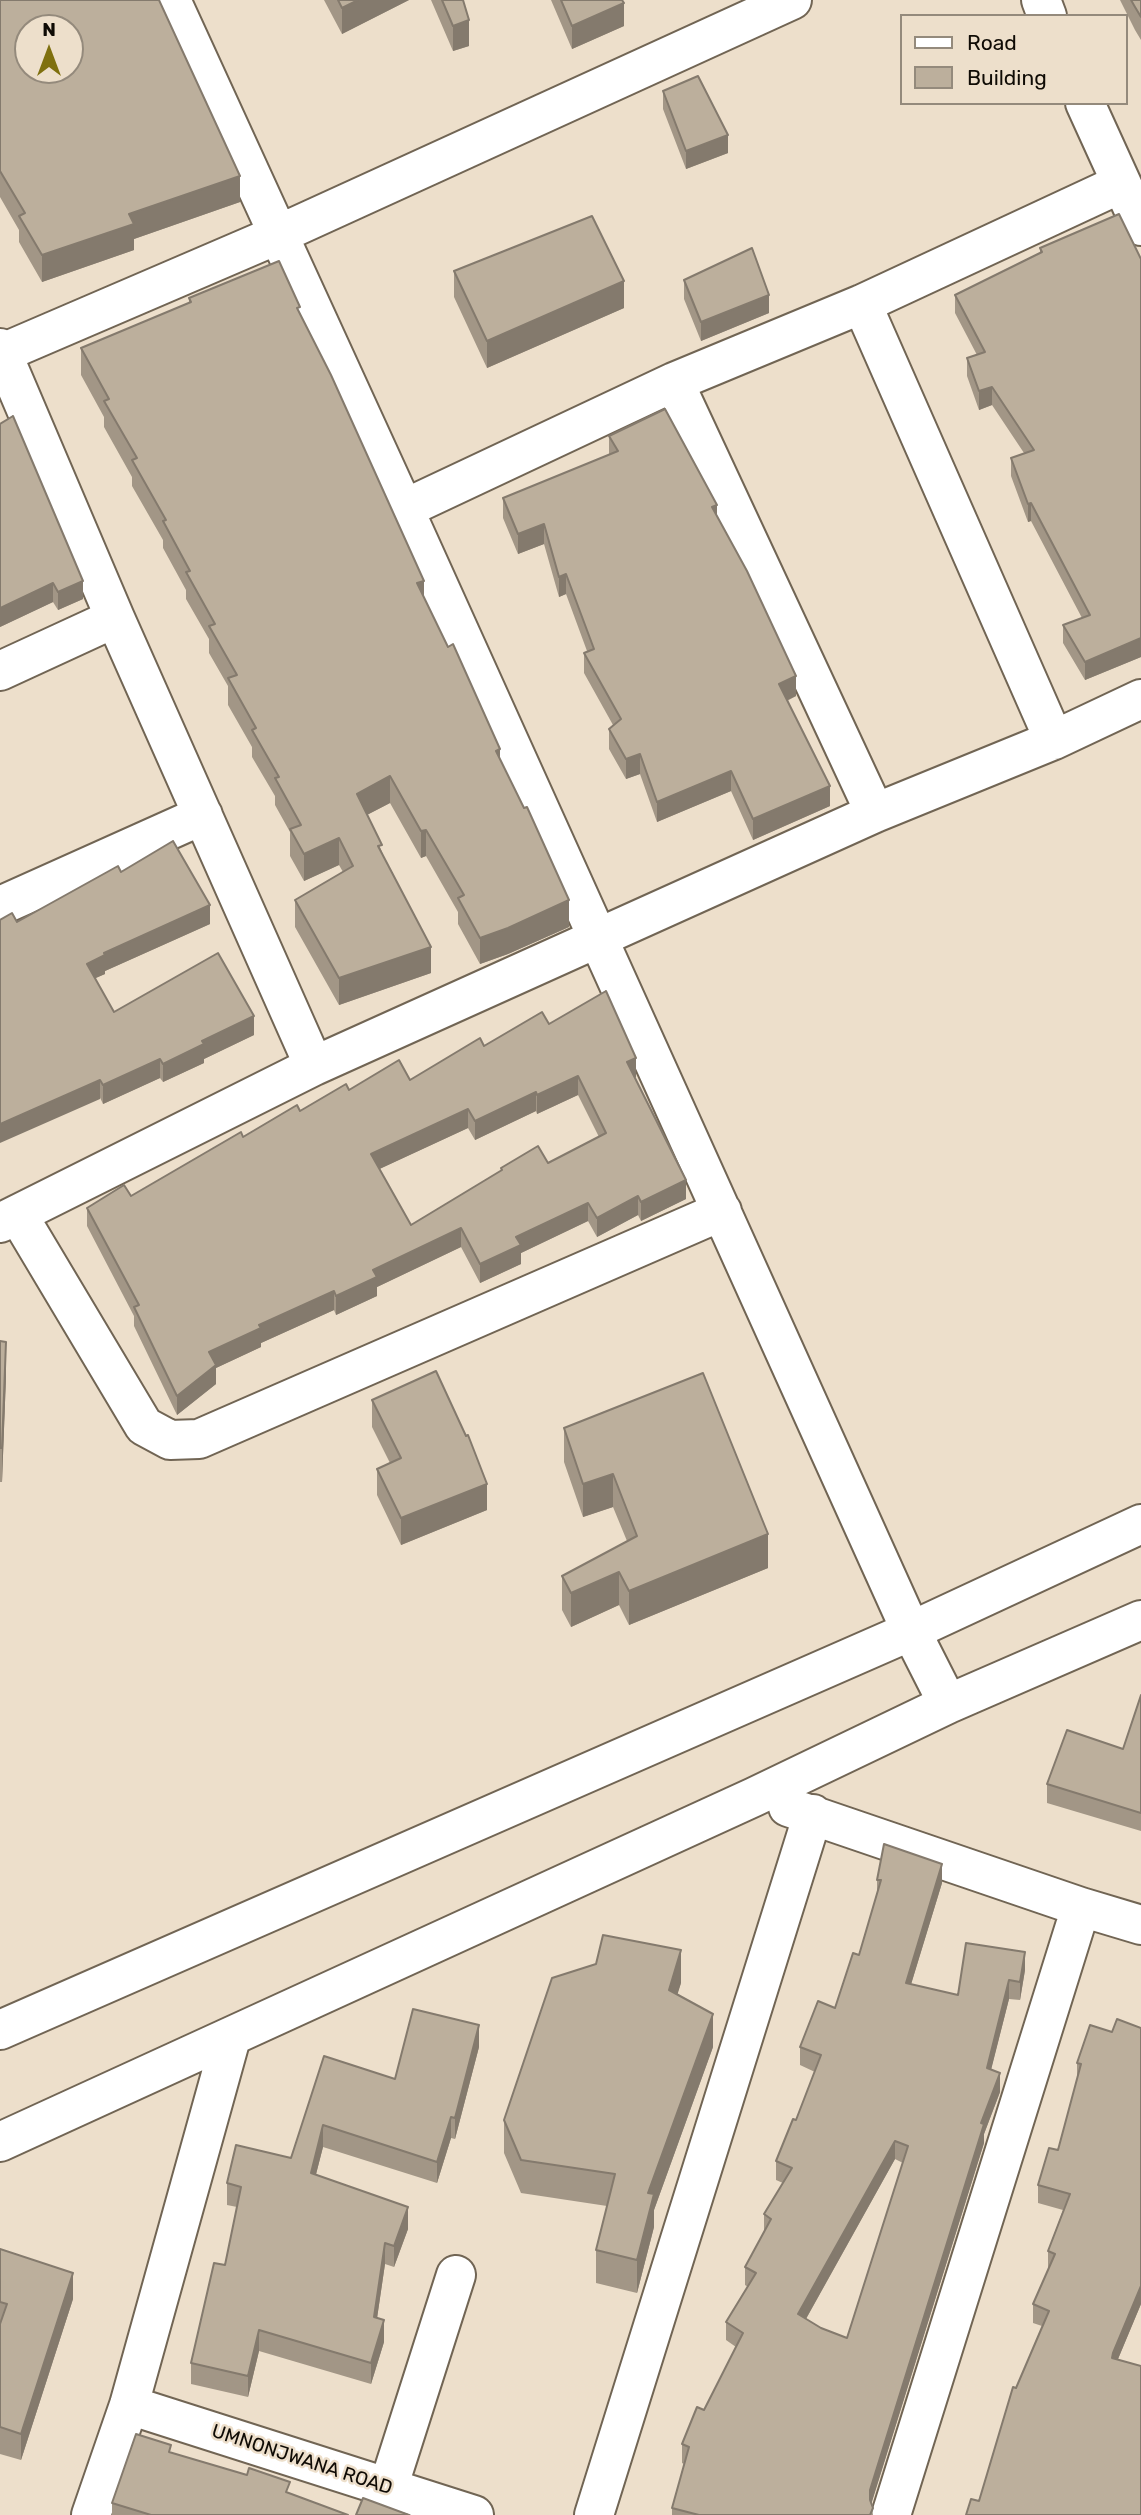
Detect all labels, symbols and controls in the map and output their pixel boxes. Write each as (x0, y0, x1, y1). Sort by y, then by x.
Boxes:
north arrow (14, 14, 84, 84)
legend (900, 14, 1127, 105)
text: N (42, 18, 56, 41)
text: Road (967, 30, 1017, 55)
text: Building (967, 65, 1047, 90)
street label: UMNONJWANA ROAD (209, 2420, 395, 2500)

